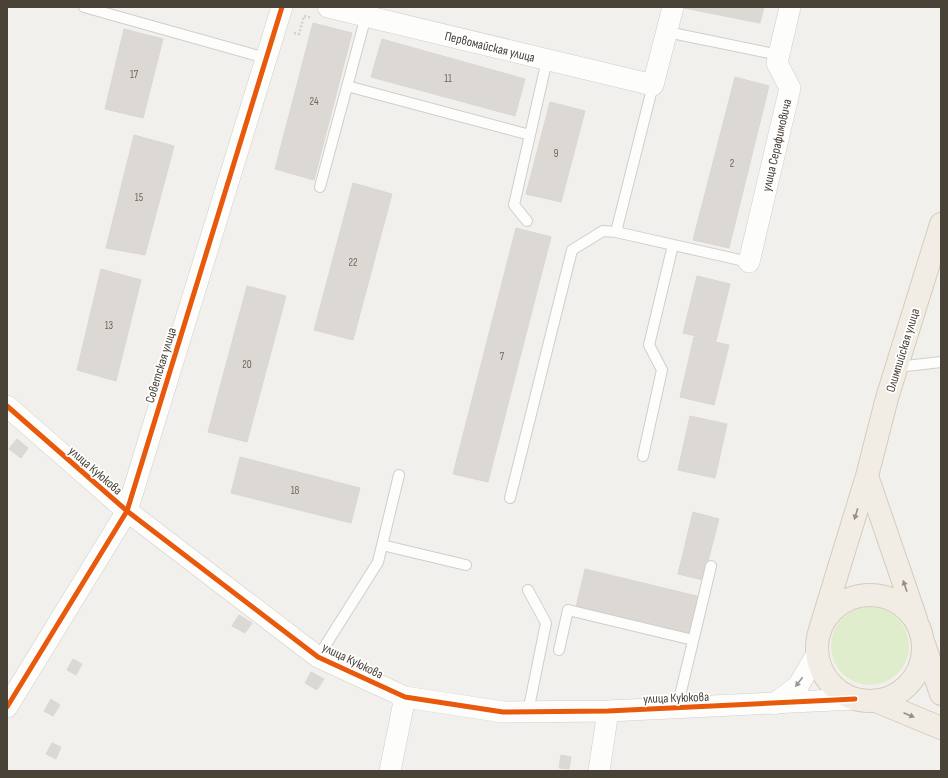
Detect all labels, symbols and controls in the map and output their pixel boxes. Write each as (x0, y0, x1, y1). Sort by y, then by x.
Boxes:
street label: Первомайская улица (443, 28, 537, 66)
house number: 17 (130, 68, 139, 81)
house number: 11 (444, 72, 452, 85)
house number: 24 (309, 95, 319, 108)
street label: улица Серафимовича (759, 97, 795, 193)
house number: 9 (554, 147, 559, 160)
house number: 2 (730, 157, 735, 170)
house number: 15 (135, 191, 143, 204)
house number: 22 (348, 256, 358, 269)
street label: Олимпийская улица (883, 306, 923, 394)
house number: 13 (105, 319, 114, 332)
street label: Советская улица (142, 326, 180, 405)
house number: 7 (500, 350, 505, 363)
house number: 20 (242, 358, 252, 371)
street label: улица Куюкова (65, 443, 125, 498)
house number: 18 (291, 484, 300, 497)
one-way arrow (853, 508, 859, 520)
one-way arrow (901, 579, 907, 591)
street label: улица Куюкова (319, 639, 386, 683)
one-way arrow (795, 677, 803, 688)
street label: улица Куюкова (643, 689, 709, 707)
one-way arrow (903, 712, 914, 718)

